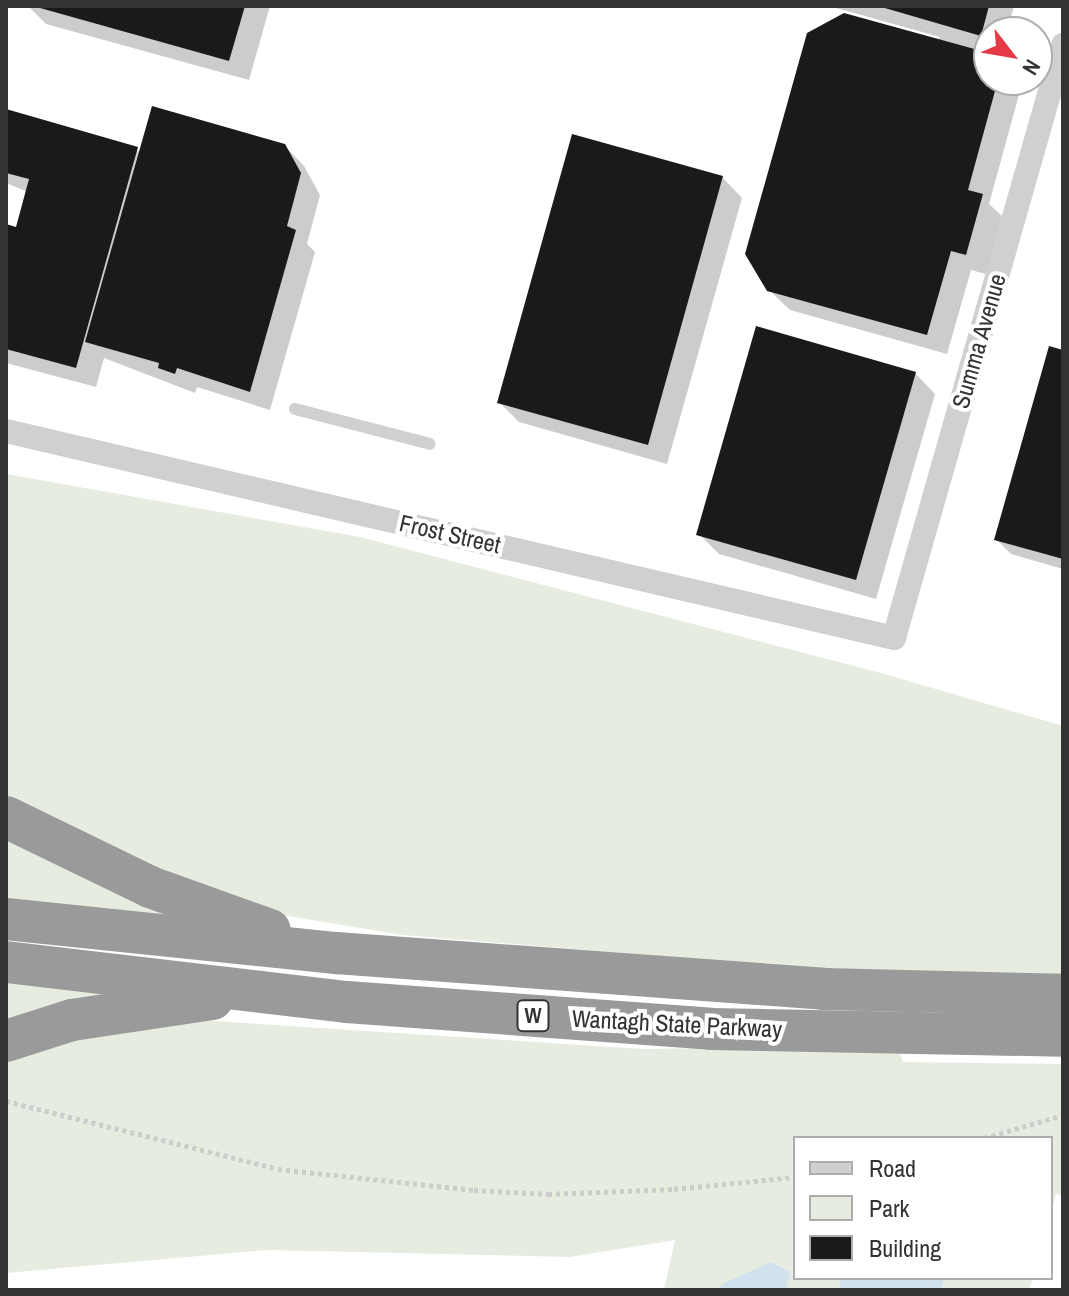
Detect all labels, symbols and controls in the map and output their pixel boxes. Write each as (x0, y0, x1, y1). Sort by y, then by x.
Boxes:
north arrow (973, 16, 1053, 96)
text: N (1016, 54, 1048, 81)
street label: Summa Avenue (946, 270, 1012, 412)
street label: Frost Street (397, 508, 503, 560)
road number: W (515, 998, 551, 1034)
street label: Wantagh State Parkway (571, 1004, 783, 1044)
legend (793, 1136, 1053, 1280)
text: Road (869, 1152, 916, 1184)
text: Park (869, 1192, 909, 1224)
text: Building (869, 1232, 941, 1264)

